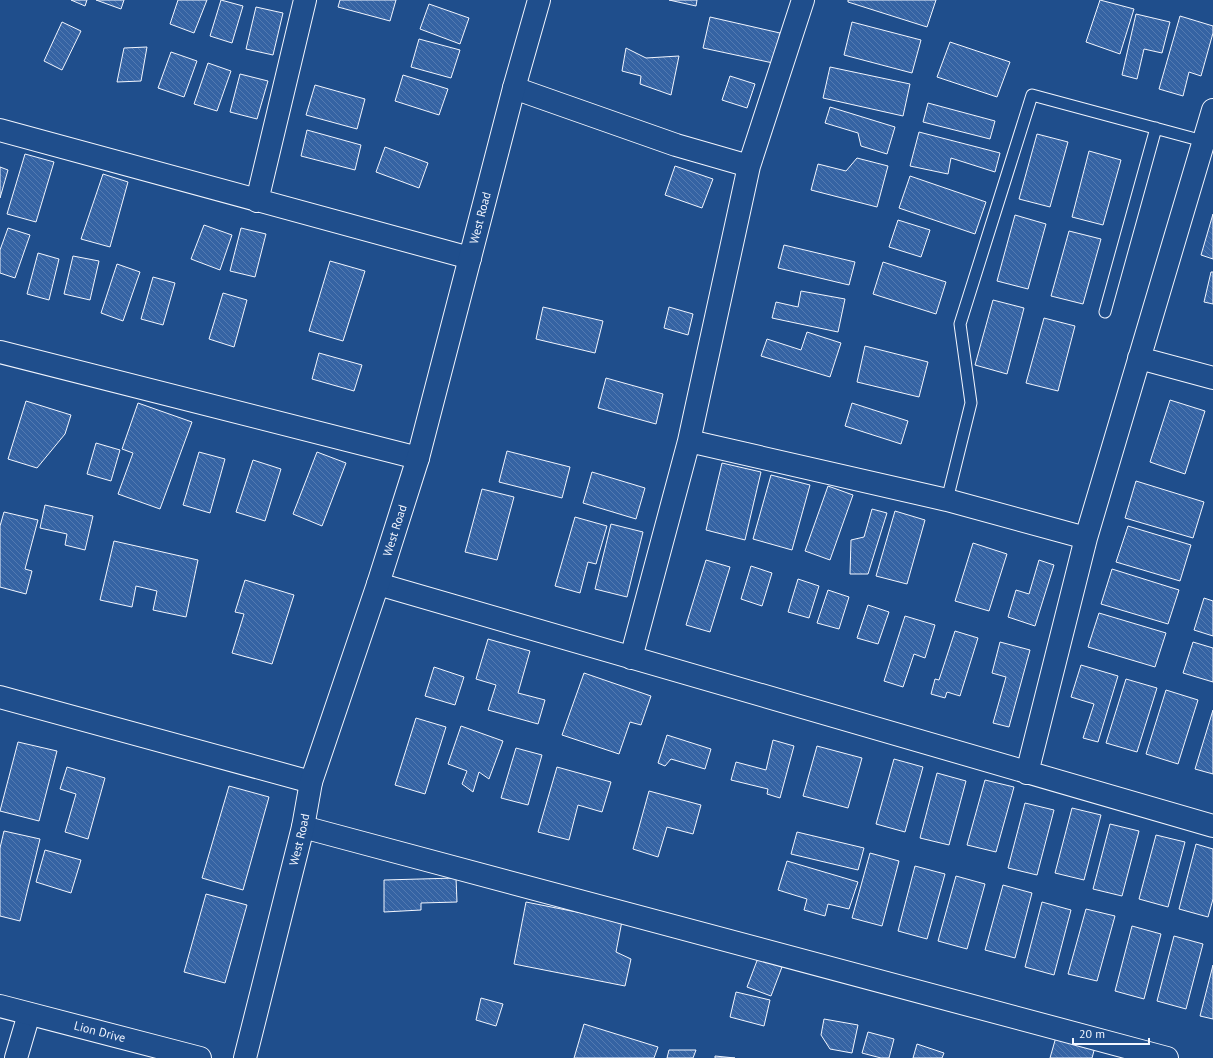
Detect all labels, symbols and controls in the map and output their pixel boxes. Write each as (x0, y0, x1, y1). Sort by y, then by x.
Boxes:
street label: West Road (466, 190, 494, 246)
street label: West Road (379, 503, 410, 558)
street label: West Road (286, 812, 312, 867)
street label: Lion Drive (72, 1018, 127, 1045)
scale bar (1073, 1020, 1149, 1046)
text: 20 m (1079, 1026, 1105, 1041)

